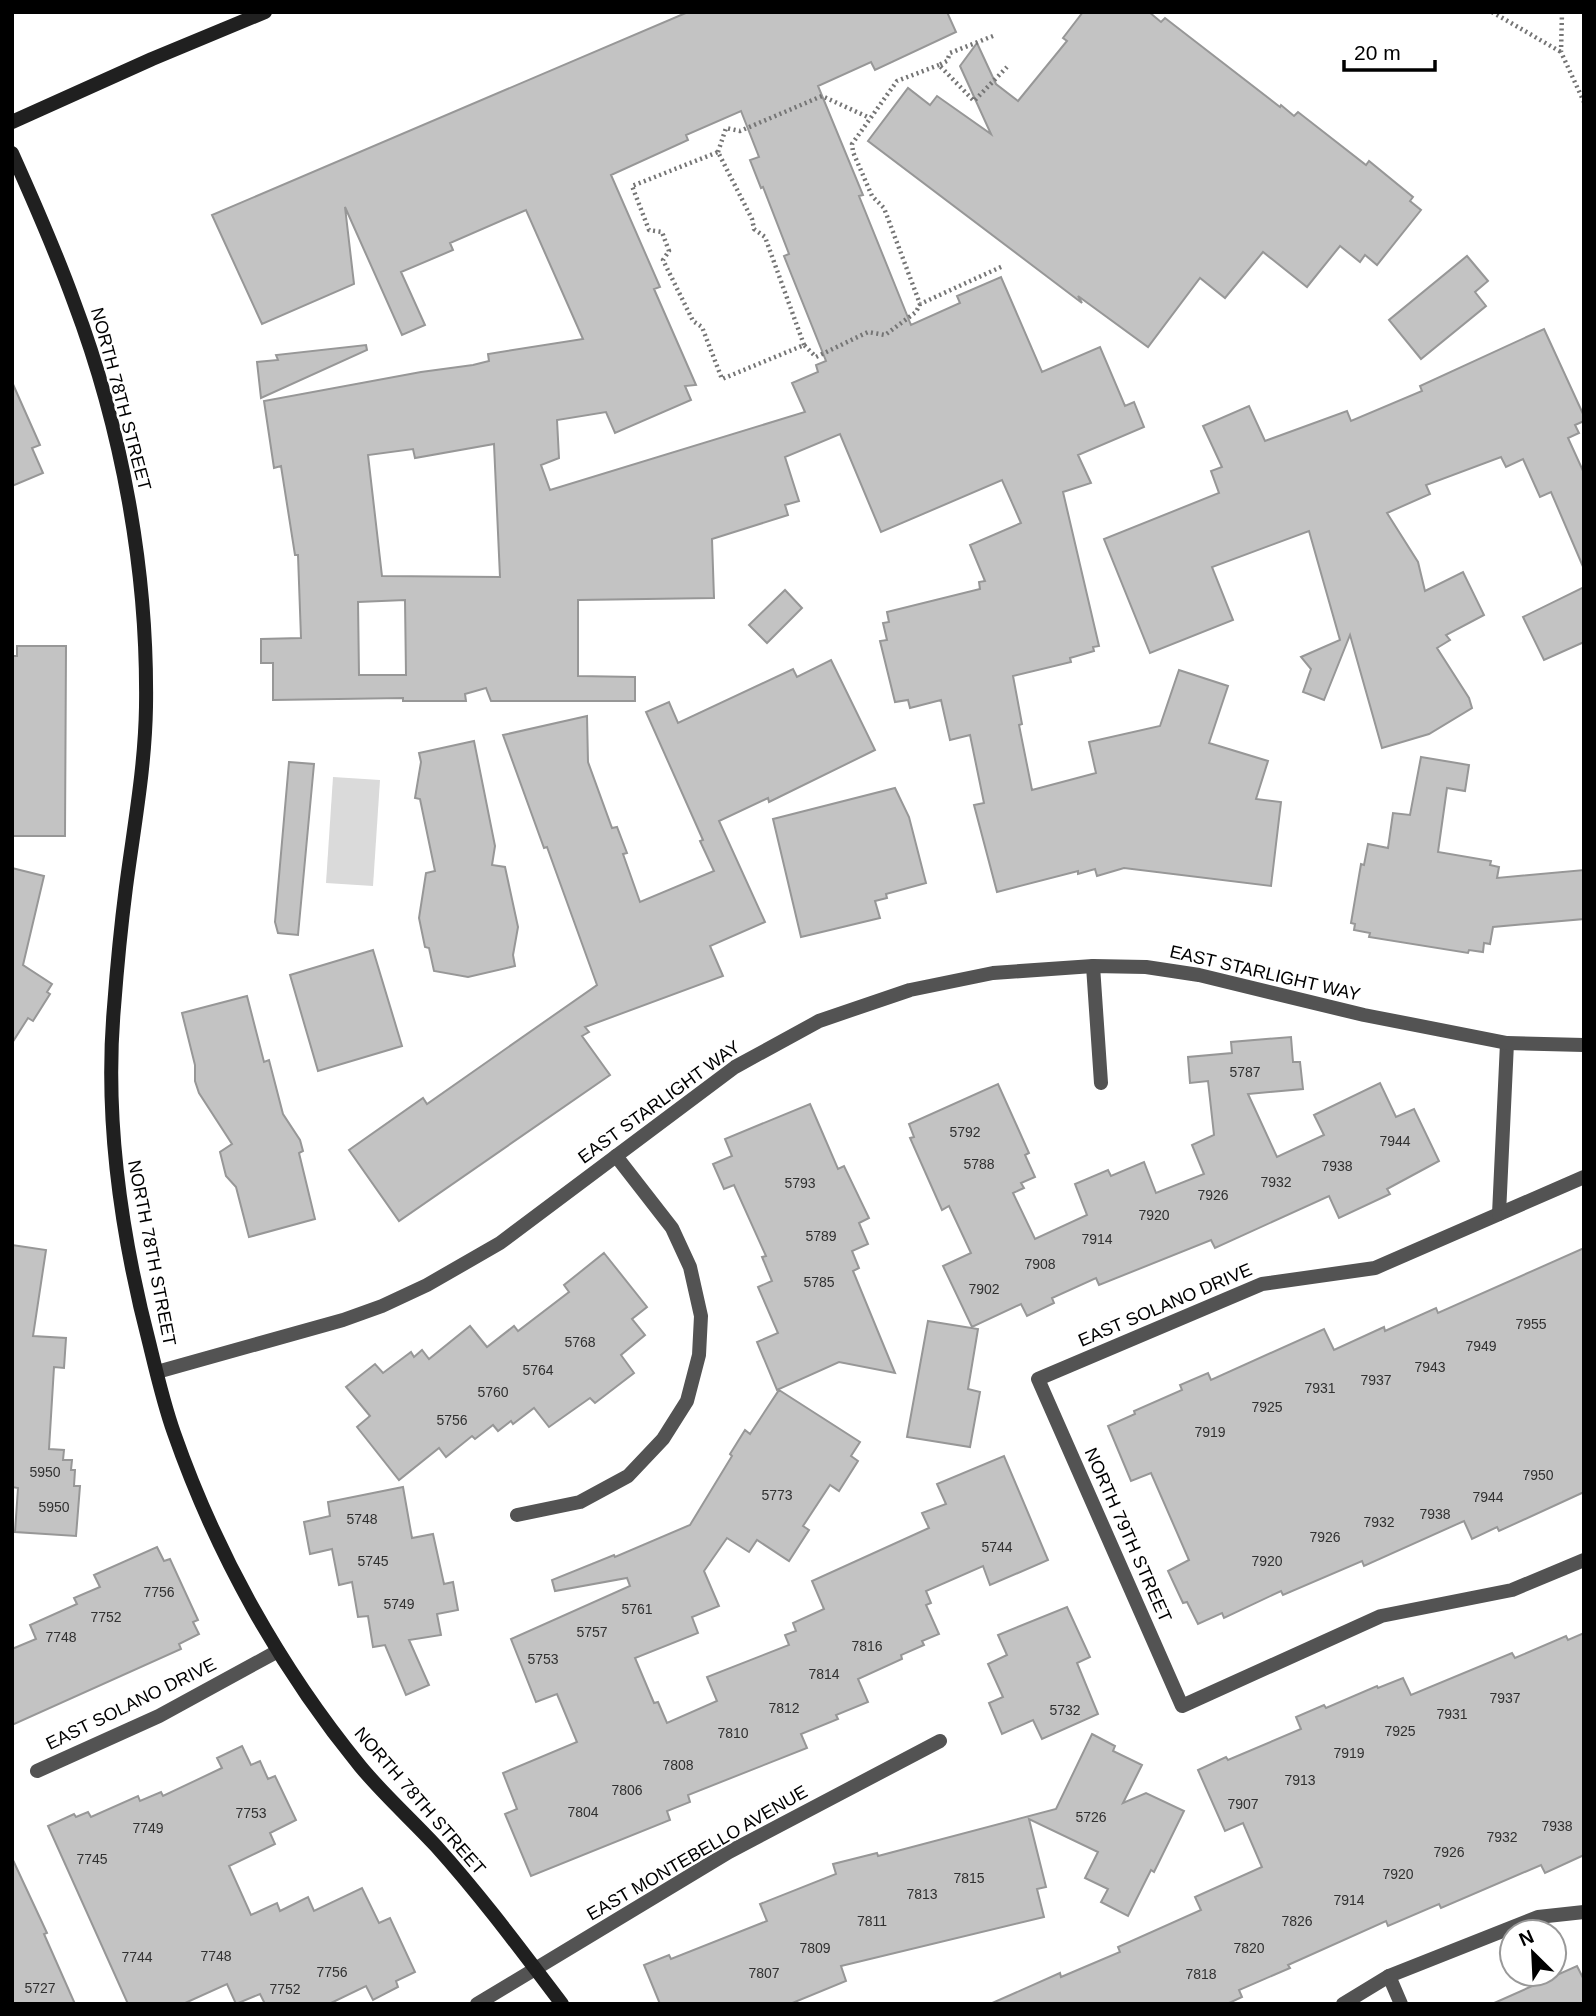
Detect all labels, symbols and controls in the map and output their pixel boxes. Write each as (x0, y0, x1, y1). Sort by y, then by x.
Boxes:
scale bar (1344, 28, 1435, 72)
text: 20 m (1354, 41, 1401, 64)
street label: NORTH 78TH STREET (87, 305, 155, 493)
street label: EAST STARLIGHT WAY (1168, 941, 1362, 1005)
street label: EAST STARLIGHT WAY (574, 1037, 744, 1167)
house number: 5787 (1229, 1064, 1261, 1080)
house number: 5792 (949, 1124, 981, 1140)
house number: 7944 (1379, 1133, 1411, 1149)
house number: 5788 (963, 1156, 995, 1172)
street label: NORTH 78TH STREET (124, 1158, 180, 1348)
house number: 7938 (1321, 1158, 1353, 1174)
house number: 7932 (1260, 1174, 1292, 1190)
house number: 5793 (784, 1175, 816, 1191)
house number: 7926 (1197, 1187, 1229, 1203)
house number: 7920 (1138, 1207, 1170, 1223)
house number: 5789 (805, 1228, 837, 1244)
house number: 7914 (1081, 1231, 1113, 1247)
house number: 7908 (1024, 1256, 1056, 1272)
street label: EAST SOLANO DRIVE (1075, 1259, 1255, 1351)
house number: 5785 (803, 1274, 835, 1290)
house number: 7902 (968, 1281, 1000, 1297)
house number: 7955 (1515, 1316, 1547, 1332)
house number: 5768 (564, 1334, 596, 1350)
house number: 7949 (1465, 1338, 1497, 1354)
house number: 7943 (1414, 1359, 1446, 1375)
house number: 5764 (522, 1362, 554, 1378)
house number: 7937 (1360, 1372, 1392, 1388)
house number: 7931 (1304, 1380, 1336, 1396)
house number: 5760 (477, 1384, 509, 1400)
house number: 7925 (1251, 1399, 1283, 1415)
house number: 5756 (436, 1412, 468, 1428)
house number: 7919 (1194, 1424, 1226, 1440)
street label: NORTH 79TH STREET (1080, 1445, 1176, 1625)
house number: 5950 (29, 1464, 61, 1480)
house number: 7950 (1522, 1467, 1554, 1483)
house number: 5773 (761, 1487, 793, 1503)
house number: 7944 (1472, 1489, 1504, 1505)
house number: 5950 (38, 1499, 70, 1515)
house number: 7938 (1419, 1506, 1451, 1522)
house number: 5748 (346, 1511, 378, 1527)
house number: 7932 (1363, 1514, 1395, 1530)
house number: 7926 (1309, 1529, 1341, 1545)
house number: 5744 (981, 1539, 1013, 1555)
house number: 5745 (357, 1553, 389, 1569)
house number: 7920 (1251, 1553, 1283, 1569)
house number: 7756 (143, 1584, 175, 1600)
house number: 5749 (383, 1596, 415, 1612)
house number: 5761 (621, 1601, 653, 1617)
house number: 7752 (90, 1609, 122, 1625)
house number: 5757 (576, 1624, 608, 1640)
house number: 7748 (45, 1629, 77, 1645)
house number: 7816 (851, 1638, 883, 1654)
house number: 5753 (527, 1651, 559, 1667)
street label: EAST SOLANO DRIVE (43, 1654, 219, 1754)
house number: 7814 (808, 1666, 840, 1682)
house number: 7937 (1489, 1690, 1521, 1706)
house number: 7812 (768, 1700, 800, 1716)
house number: 5732 (1049, 1702, 1081, 1718)
house number: 7931 (1436, 1706, 1468, 1722)
street label: NORTH 78TH STREET (351, 1723, 489, 1879)
house number: 7925 (1384, 1723, 1416, 1739)
house number: 7810 (717, 1725, 749, 1741)
house number: 7919 (1333, 1745, 1365, 1761)
house number: 7808 (662, 1757, 694, 1773)
house number: 7913 (1284, 1772, 1316, 1788)
street label: EAST MONTEBELLO AVENUE (583, 1781, 811, 1925)
house number: 7806 (611, 1782, 643, 1798)
house number: 7907 (1227, 1796, 1259, 1812)
house number: 7804 (567, 1804, 599, 1820)
house number: 7753 (235, 1805, 267, 1821)
house number: 5726 (1075, 1809, 1107, 1825)
house number: 7938 (1541, 1818, 1573, 1834)
house number: 7749 (132, 1820, 164, 1836)
house number: 7932 (1486, 1829, 1518, 1845)
house number: 7926 (1433, 1844, 1465, 1860)
house number: 7745 (76, 1851, 108, 1867)
house number: 7920 (1382, 1866, 1414, 1882)
house number: 7815 (953, 1870, 985, 1886)
house number: 7813 (906, 1886, 938, 1902)
house number: 7914 (1333, 1892, 1365, 1908)
house number: 7811 (857, 1913, 887, 1929)
house number: 7826 (1281, 1913, 1313, 1929)
north arrow (1498, 1918, 1568, 1988)
text: N (1516, 1926, 1537, 1950)
house number: 7809 (799, 1940, 831, 1956)
house number: 7820 (1233, 1940, 1265, 1956)
house number: 7748 (200, 1948, 232, 1964)
house number: 7744 (121, 1949, 153, 1965)
house number: 7756 (316, 1964, 348, 1980)
house number: 7807 (748, 1965, 780, 1981)
house number: 7818 (1185, 1966, 1217, 1982)
house number: 5727 (24, 1980, 56, 1996)
house number: 7752 (269, 1981, 301, 1997)

